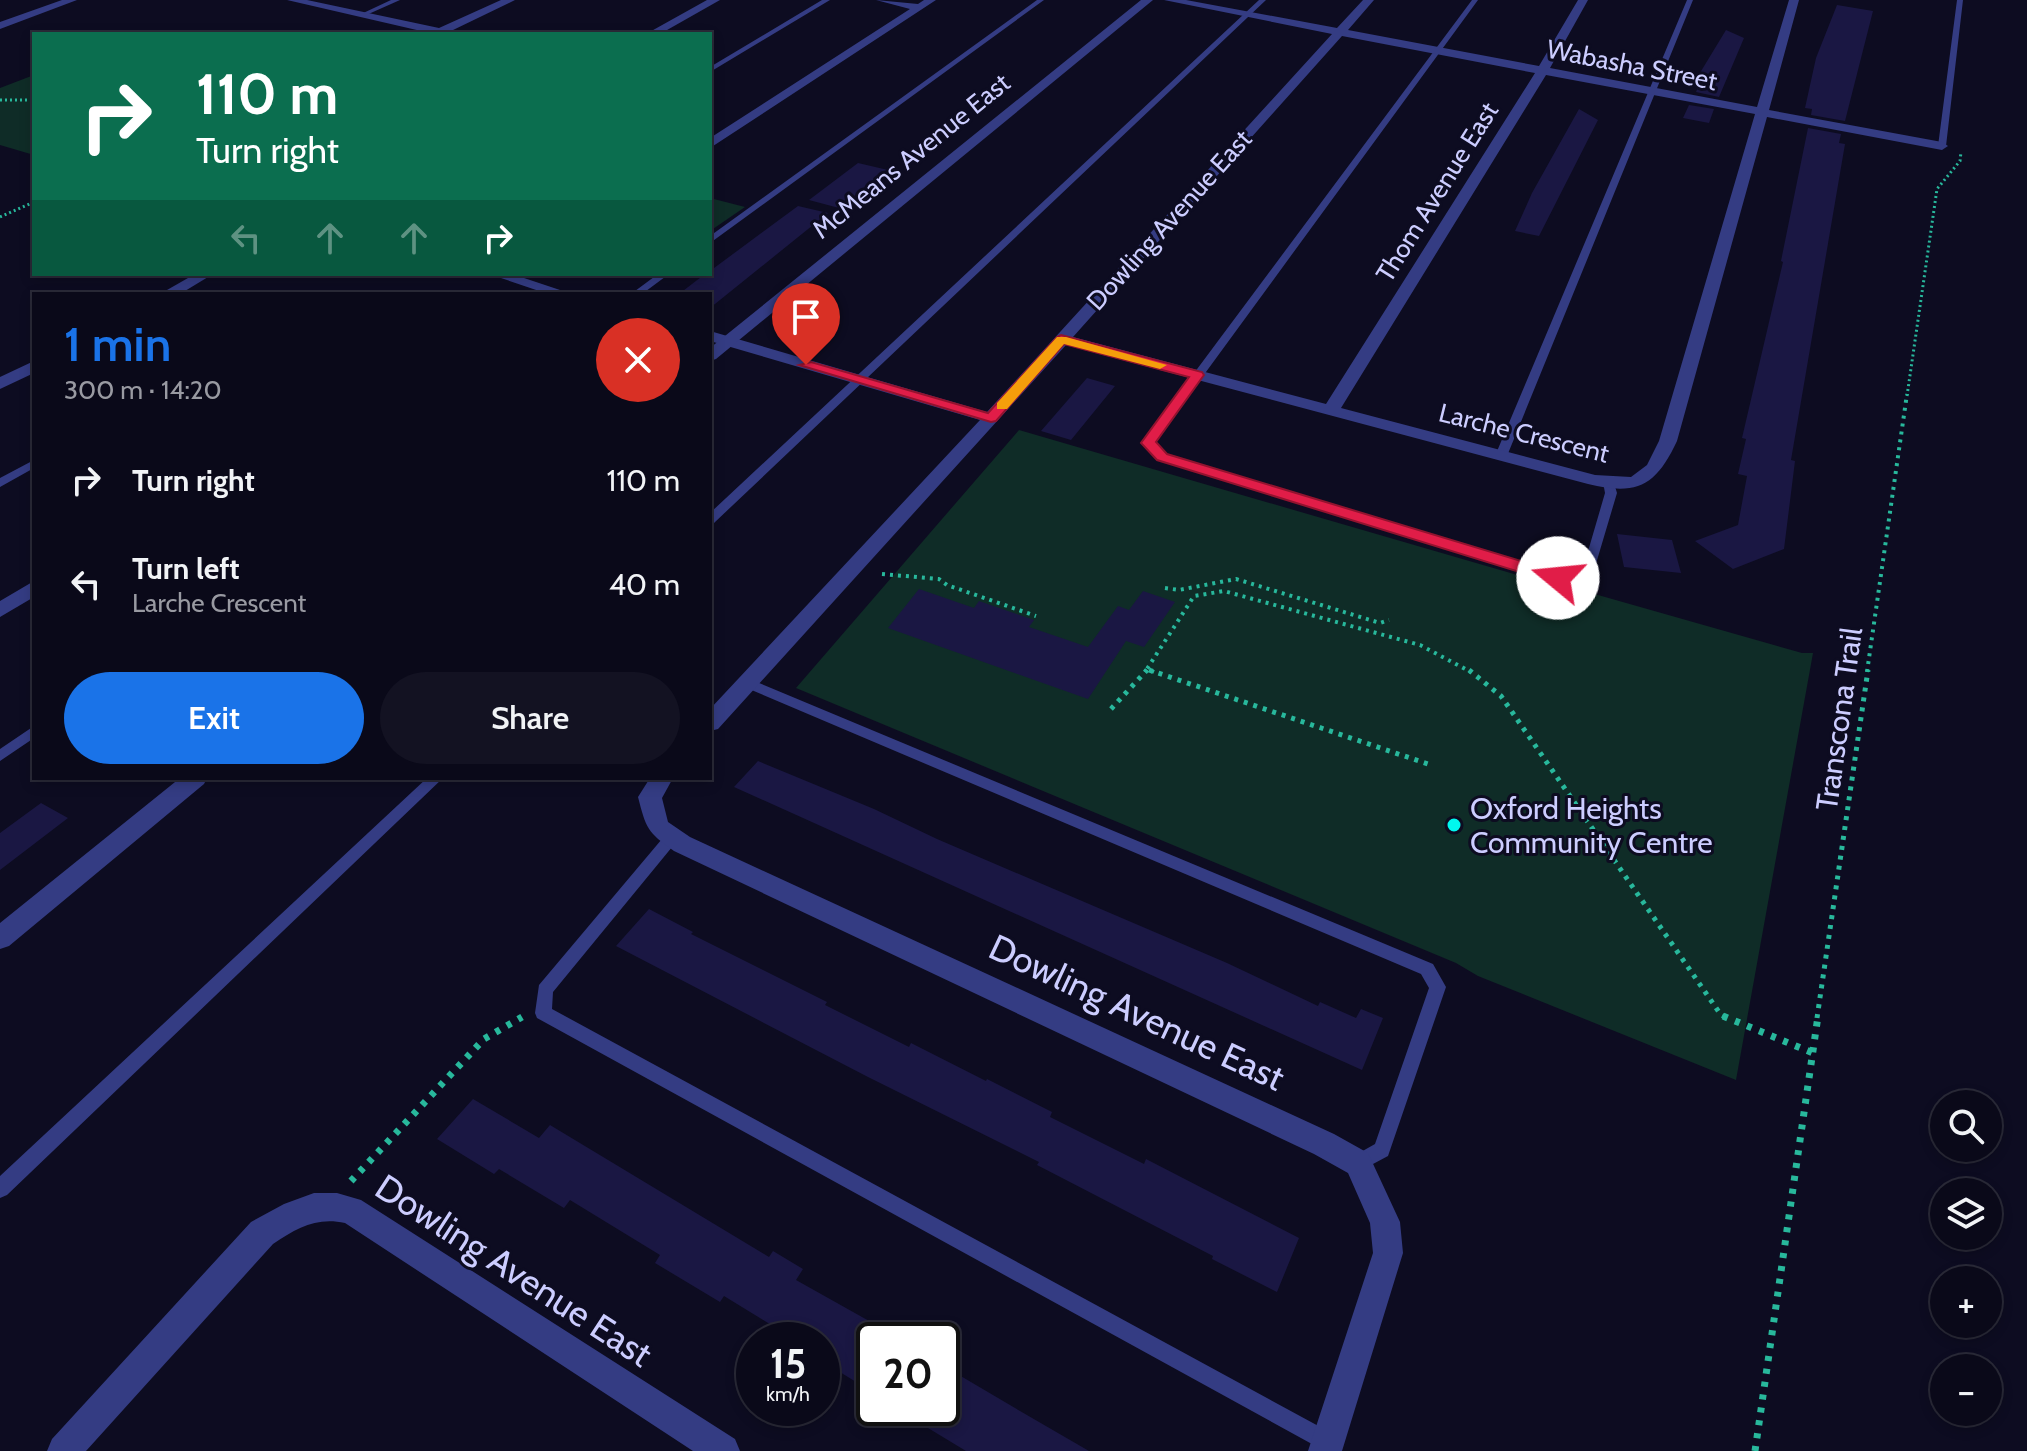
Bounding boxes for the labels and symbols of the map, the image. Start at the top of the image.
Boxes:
street label: Wabasha Street [1544,33,1720,97]
street label: McMeans Avenue East [806,66,1016,246]
street label: Thom Avenue East [1369,96,1505,288]
street label: Dowling Avenue East [1080,123,1258,317]
pin [772,283,840,365]
street label: Larche Crescent [1436,396,1613,470]
position arrow [1516,536,1600,620]
street label: Transcona Trail [1808,625,1870,813]
place label: Oxford Heights Community Centre [1470,790,1713,861]
marker: Oxford Heights Community Centre [1445,816,1463,834]
street label: Dowling Avenue East [982,924,1292,1100]
street label: Dowling Avenue East [368,1164,660,1376]
speed limit sign: 20 [856,1322,960,1426]

